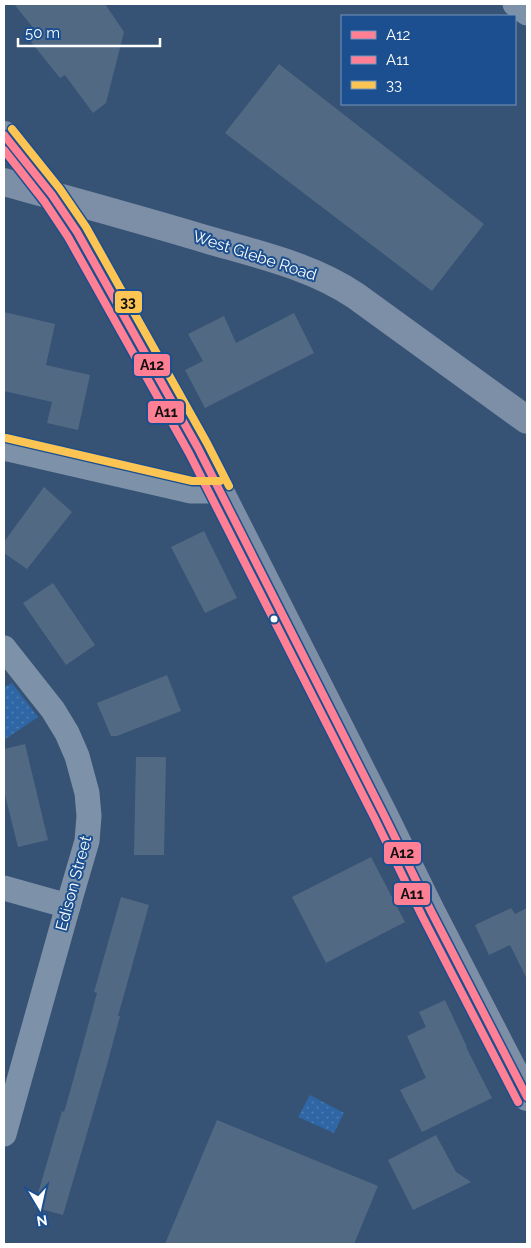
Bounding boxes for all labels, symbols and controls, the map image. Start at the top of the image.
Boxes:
scale bar [18,15,160,47]
legend [341,15,516,105]
text: 50 m [25,24,60,42]
text: A12 [386,26,411,44]
text: A11 [386,51,410,69]
text: 33 [386,76,402,94]
street label: West Glebe Road [190,226,319,284]
line badge: 33 [114,290,143,314]
text: 33 [120,294,136,310]
line badge: A12 [133,353,171,377]
text: A12 [140,357,164,373]
line badge: A11 [147,400,185,424]
text: A11 [154,404,178,420]
unlabelled marker [269,614,279,624]
street label: Edison Street [52,833,96,933]
line badge: A12 [383,841,422,865]
text: A12 [390,845,414,861]
line badge: A11 [393,882,431,906]
text: A11 [400,886,424,902]
north arrow [15,1183,65,1233]
text: N [36,1212,49,1230]

